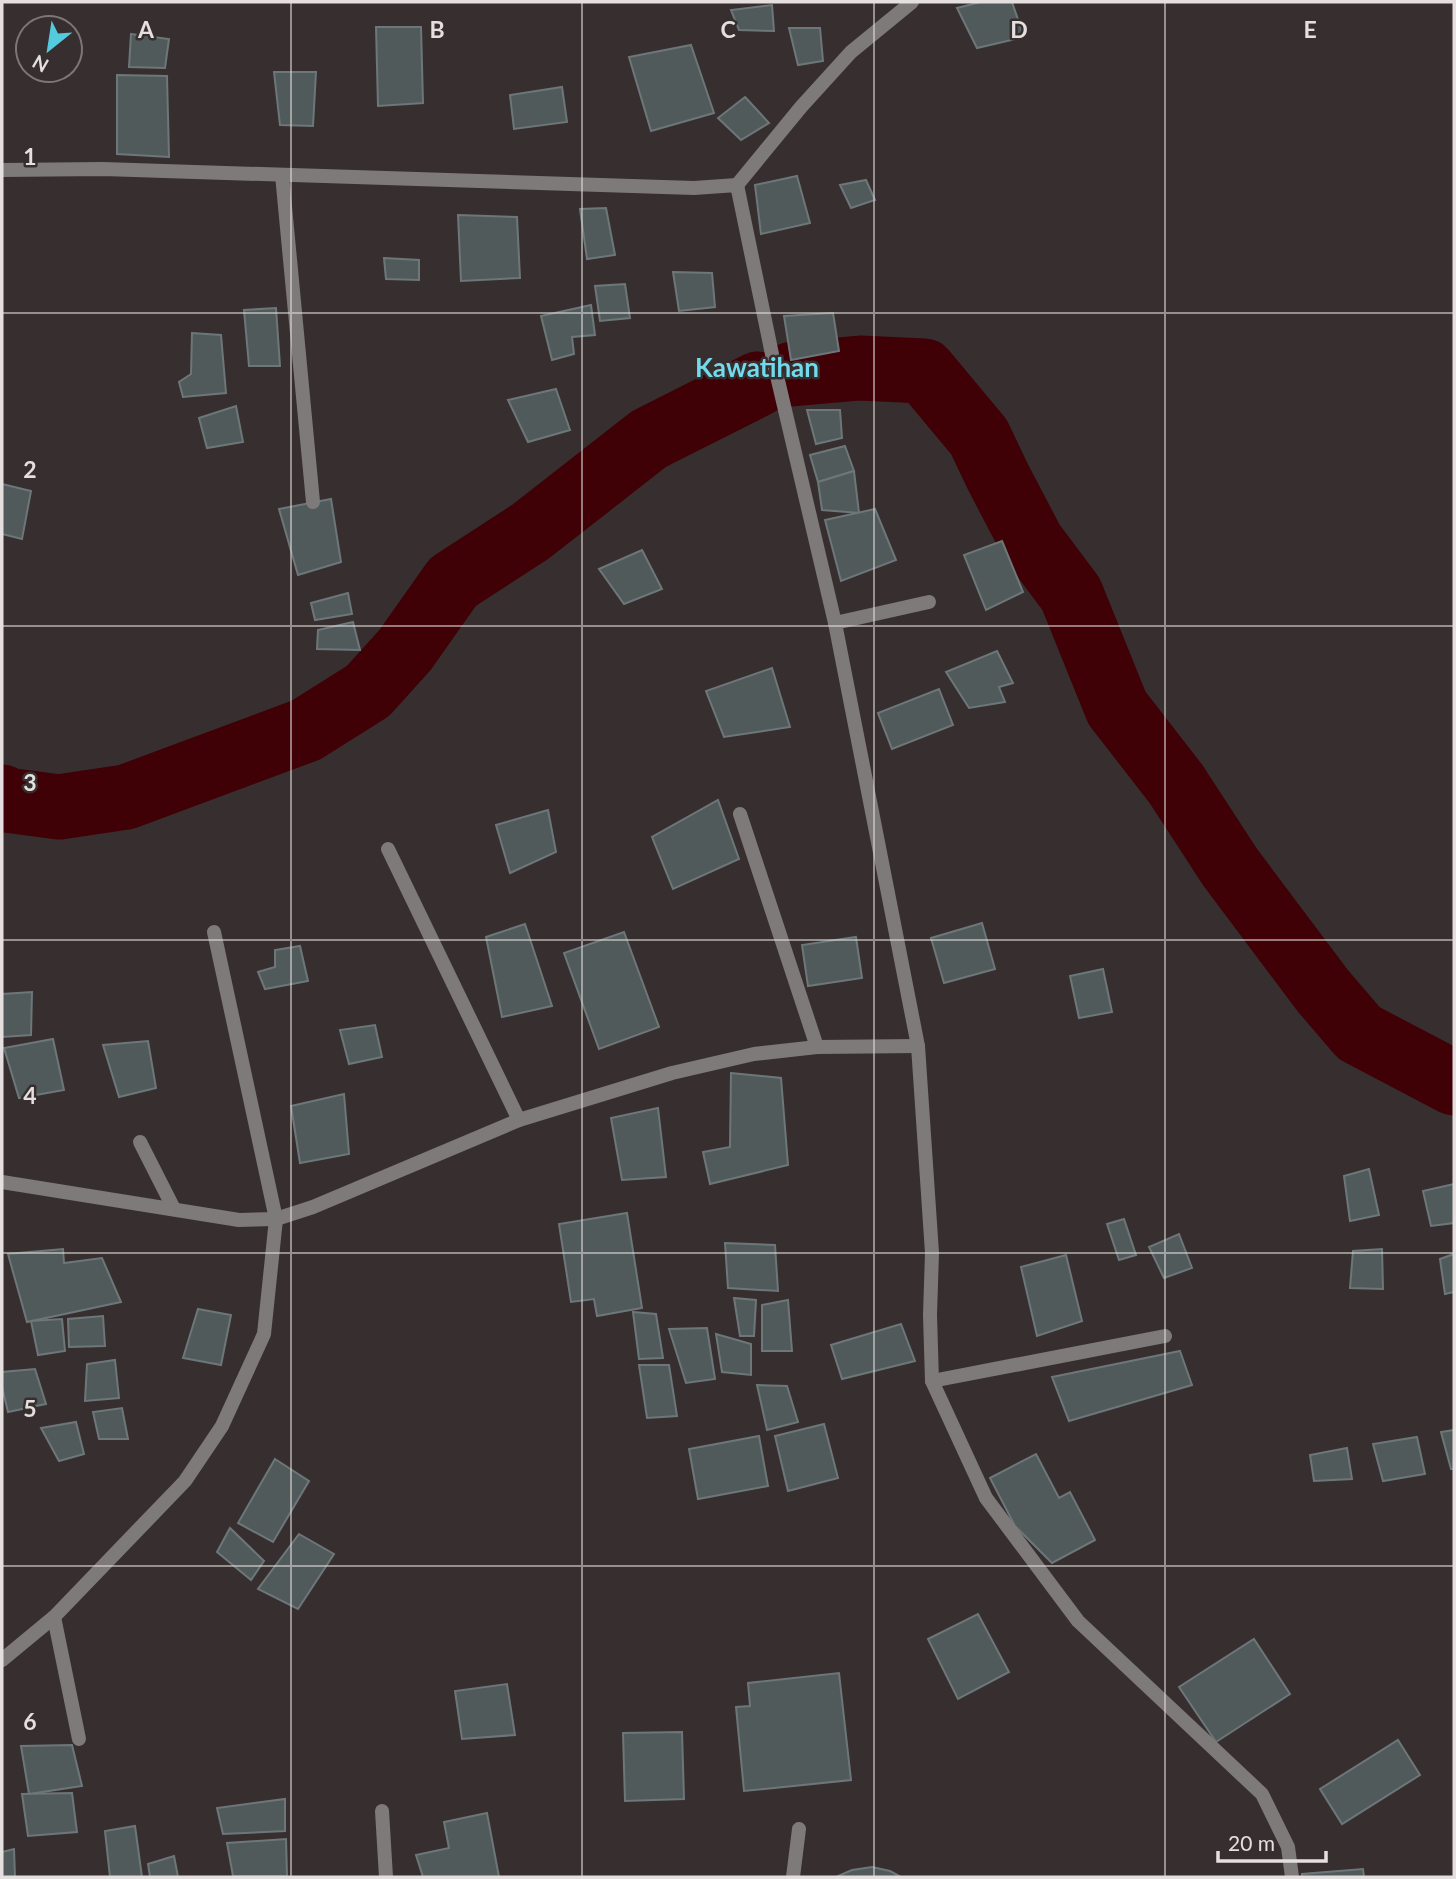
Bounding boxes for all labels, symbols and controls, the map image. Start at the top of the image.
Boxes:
north arrow [14,14,84,84]
text: A [137,15,155,43]
text: B [429,15,445,43]
text: C [720,15,736,43]
text: D [1010,15,1028,43]
text: E [1303,15,1317,43]
text: N [28,51,52,78]
text: 1 [23,142,37,170]
district label: Kawatihan [695,351,819,383]
text: 2 [23,455,37,483]
text: 3 [23,768,37,796]
text: 4 [23,1081,37,1109]
text: 5 [23,1394,37,1422]
text: 6 [23,1707,37,1735]
scale bar [1218,1820,1326,1864]
text: 20 m [1228,1830,1275,1855]

